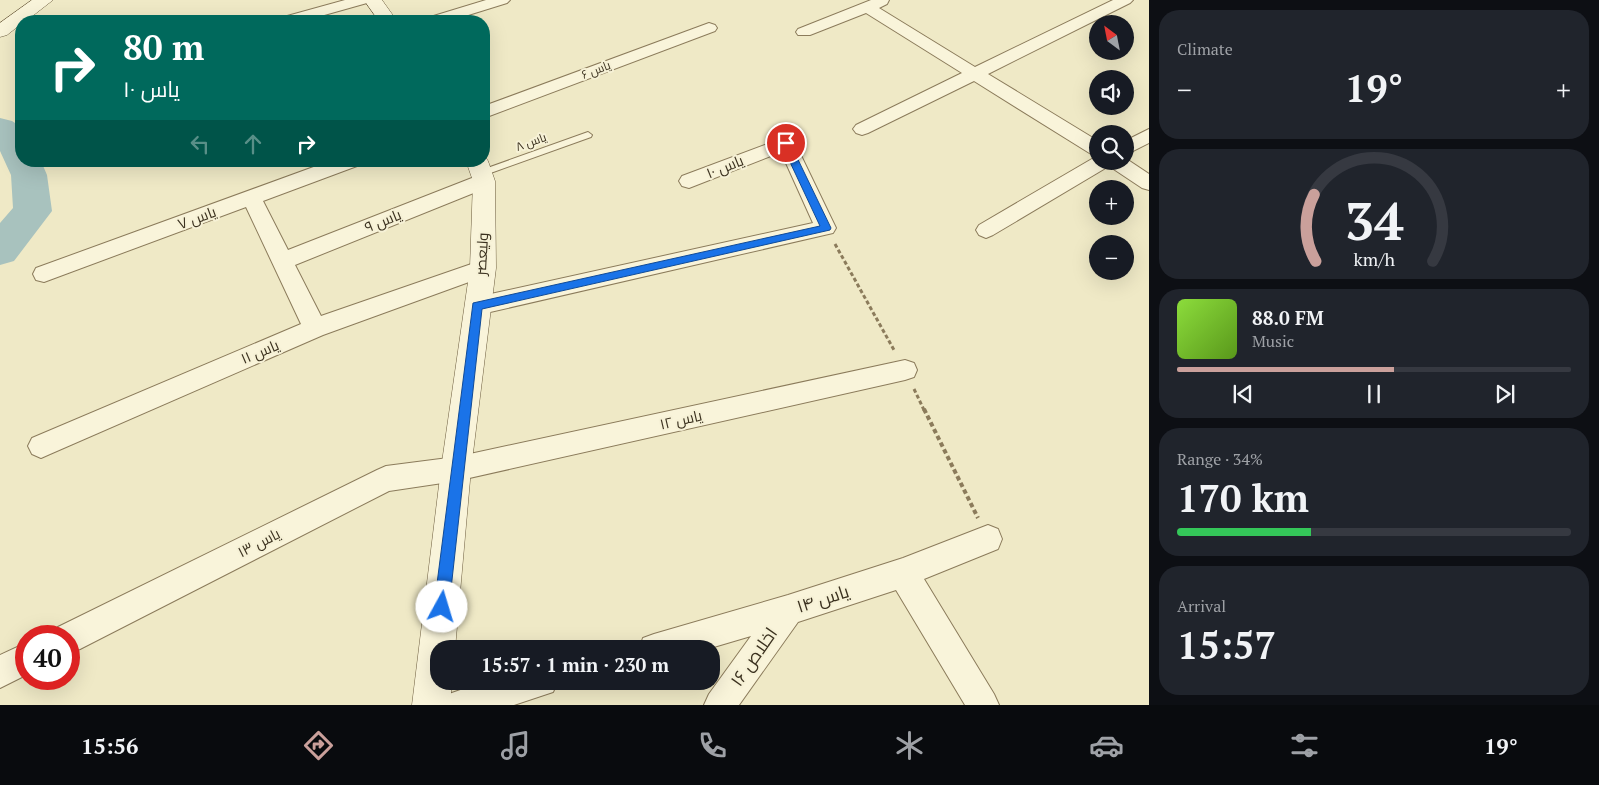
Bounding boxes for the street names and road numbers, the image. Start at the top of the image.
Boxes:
street label: یاس ۶ [579,57,613,82]
street label: یاس ۸ [513,129,549,154]
street label: یاس ۱۰ [703,150,747,184]
street label: یاس ۷ [175,201,219,234]
street label: یاس ۹ [361,204,404,237]
street label: ولیعصر [470,232,492,277]
street label: یاس ۱۱ [238,334,282,369]
street label: یاس ۱۲ [658,404,704,435]
street label: یاس ۱۳ [234,523,284,562]
street label: یاس ۱۴ [793,578,852,618]
street label: اخلاص ۱۶ [724,622,782,691]

